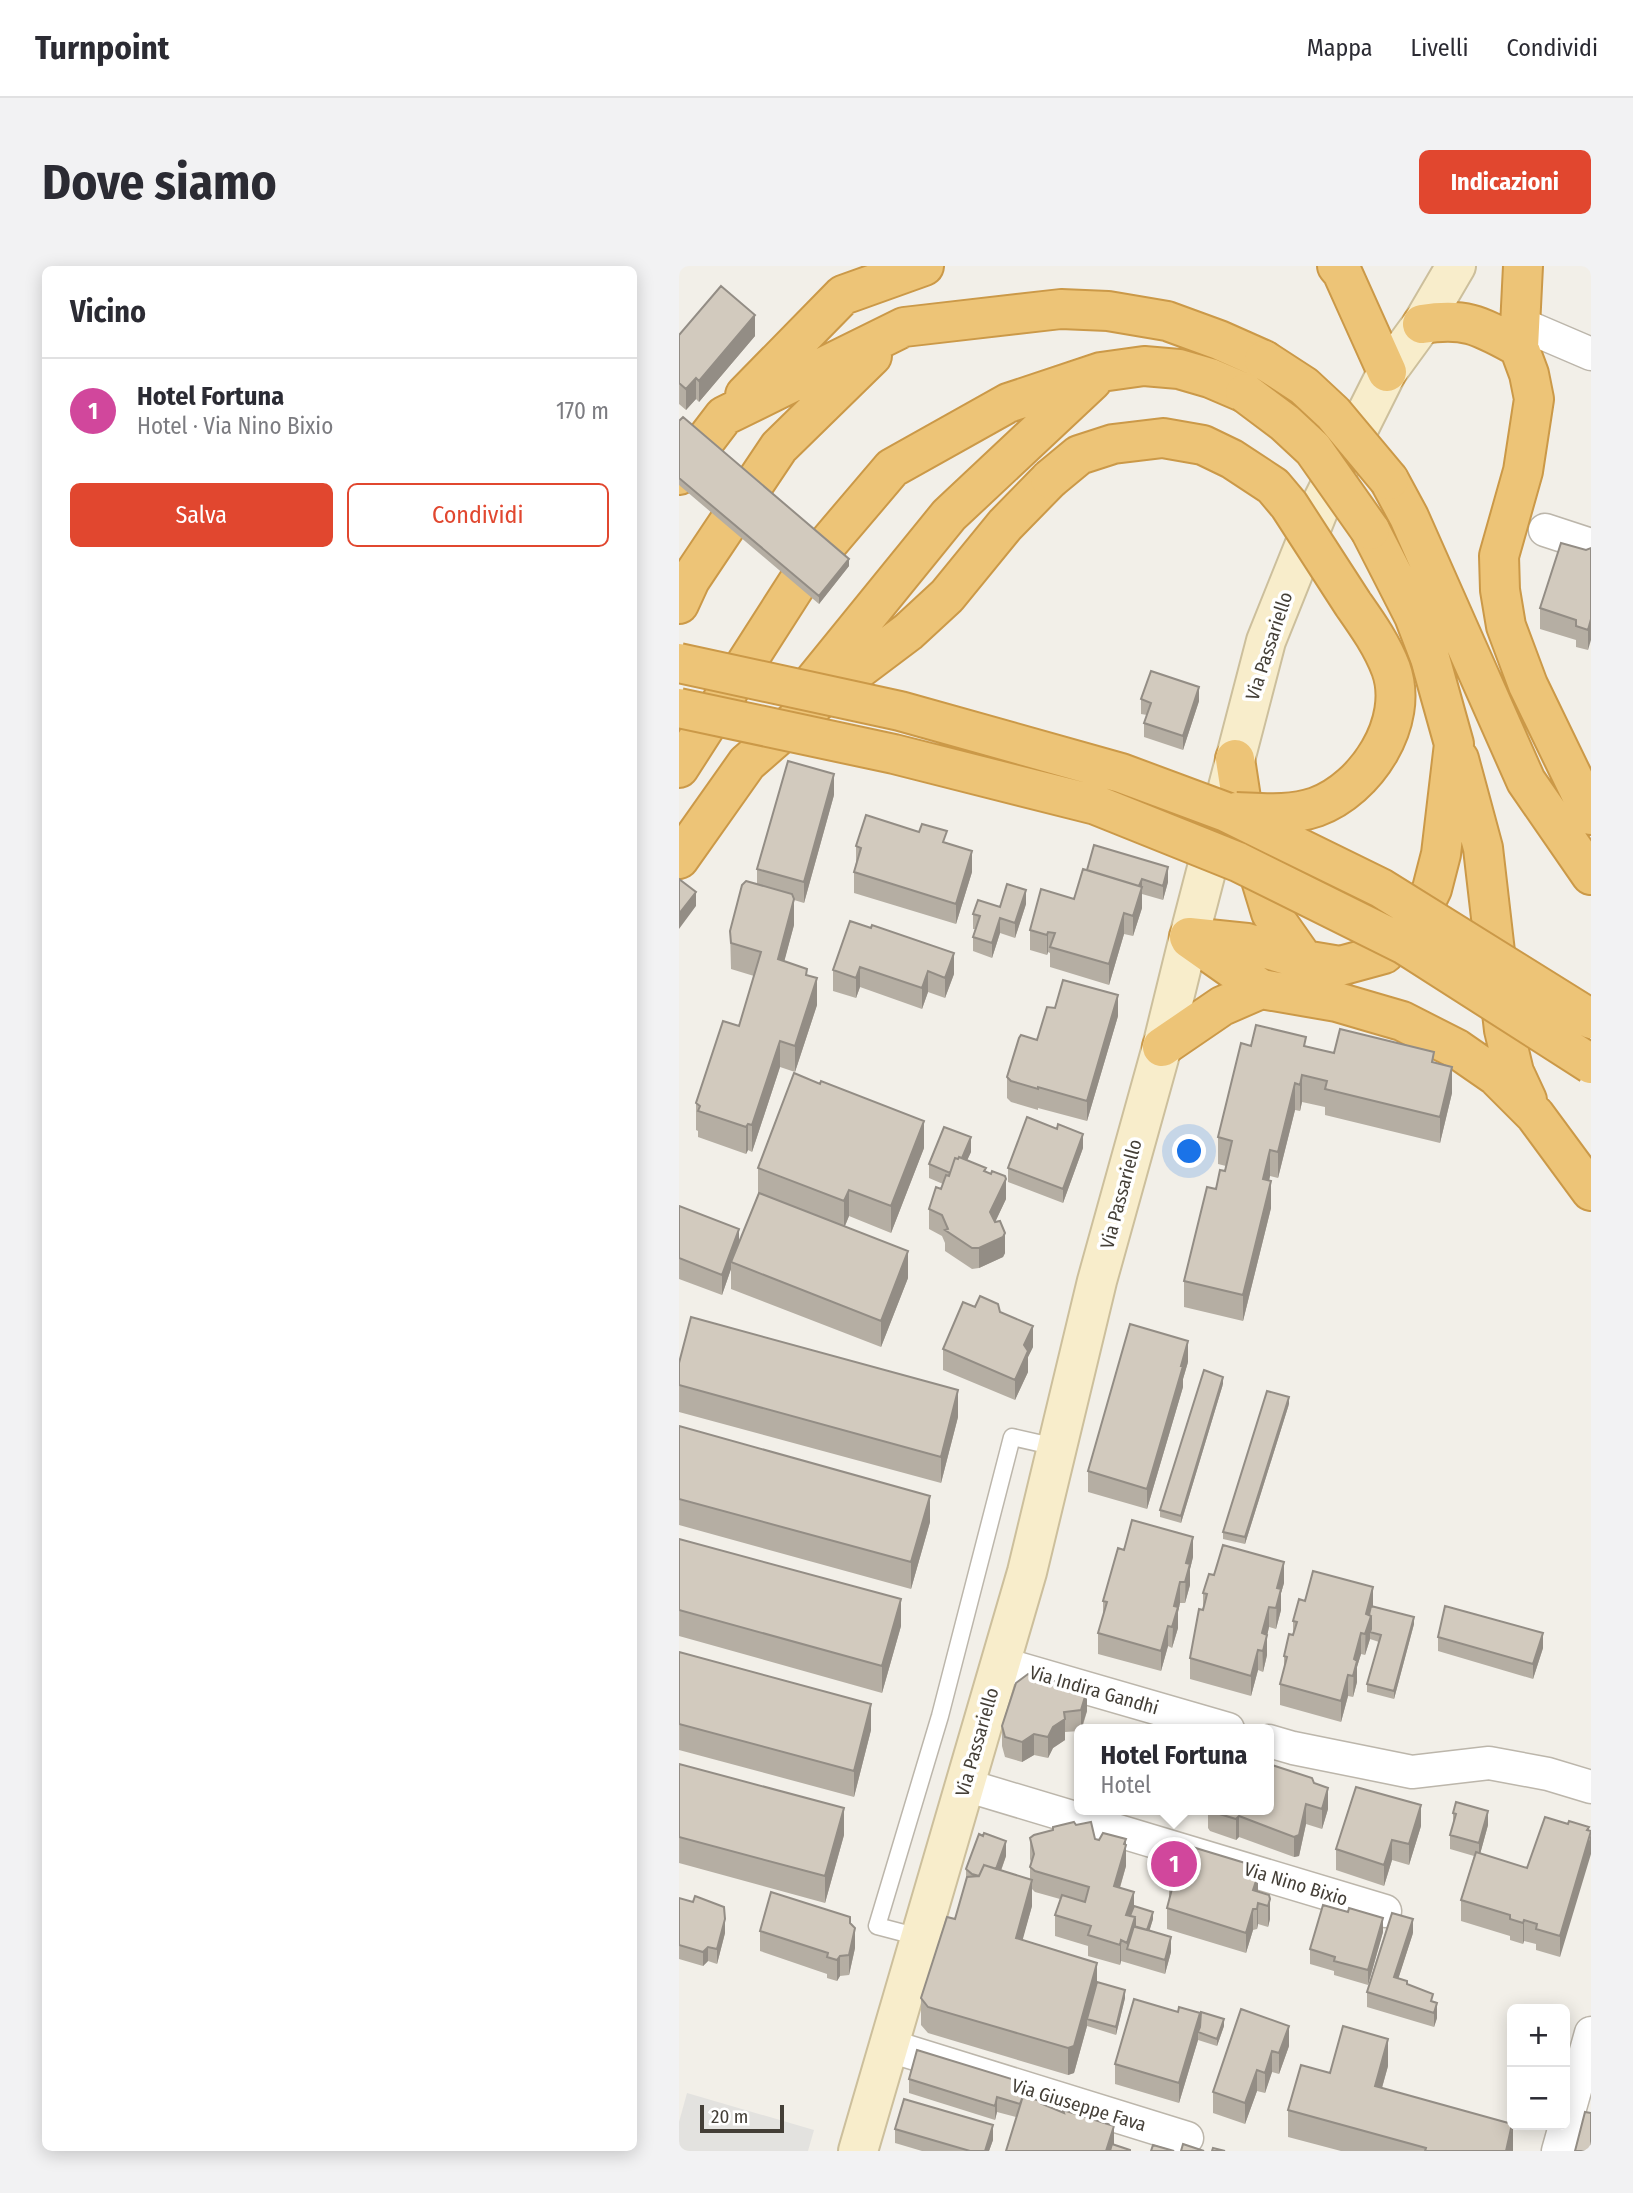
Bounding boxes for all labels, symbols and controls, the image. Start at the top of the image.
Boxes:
text: Turnpoint [35,28,169,68]
text: Mappa [1307,34,1373,62]
text: Livelli [1411,34,1468,62]
text: Condividi [1506,34,1598,62]
button: Indicazioni [1419,150,1591,214]
text: Dove siamo [42,153,277,212]
text: Vicino [70,294,146,330]
text: Hotel Fortuna [137,381,284,412]
text: 1 [88,397,98,425]
text: 170 m [556,397,609,425]
text: Hotel · Via Nino Bixio [137,412,333,440]
button: Salva [70,483,333,547]
button: Condividi [347,483,609,547]
street label: Via Passariello [1241,589,1297,703]
your location [1172,1134,1206,1168]
street label: Via Passariello [1095,1137,1147,1251]
street label: Via Indira Gandhi [1027,1661,1161,1719]
street label: Via Passariello [950,1685,1004,1799]
popup [1074,1724,1274,1815]
text: Hotel Fortuna [1100,1740,1248,1771]
text: Hotel [1100,1771,1151,1799]
pin: 1 [1151,1838,1197,1890]
street label: Via Nino Bixio [1241,1857,1351,1911]
map controls [1507,2004,1570,2130]
button: + [1507,2004,1570,2067]
button: − [1507,2067,1570,2130]
street label: Via Giuseppe Fava [1009,2074,1149,2136]
scale bar [700,2102,784,2134]
text: 20 m [711,2105,748,2128]

